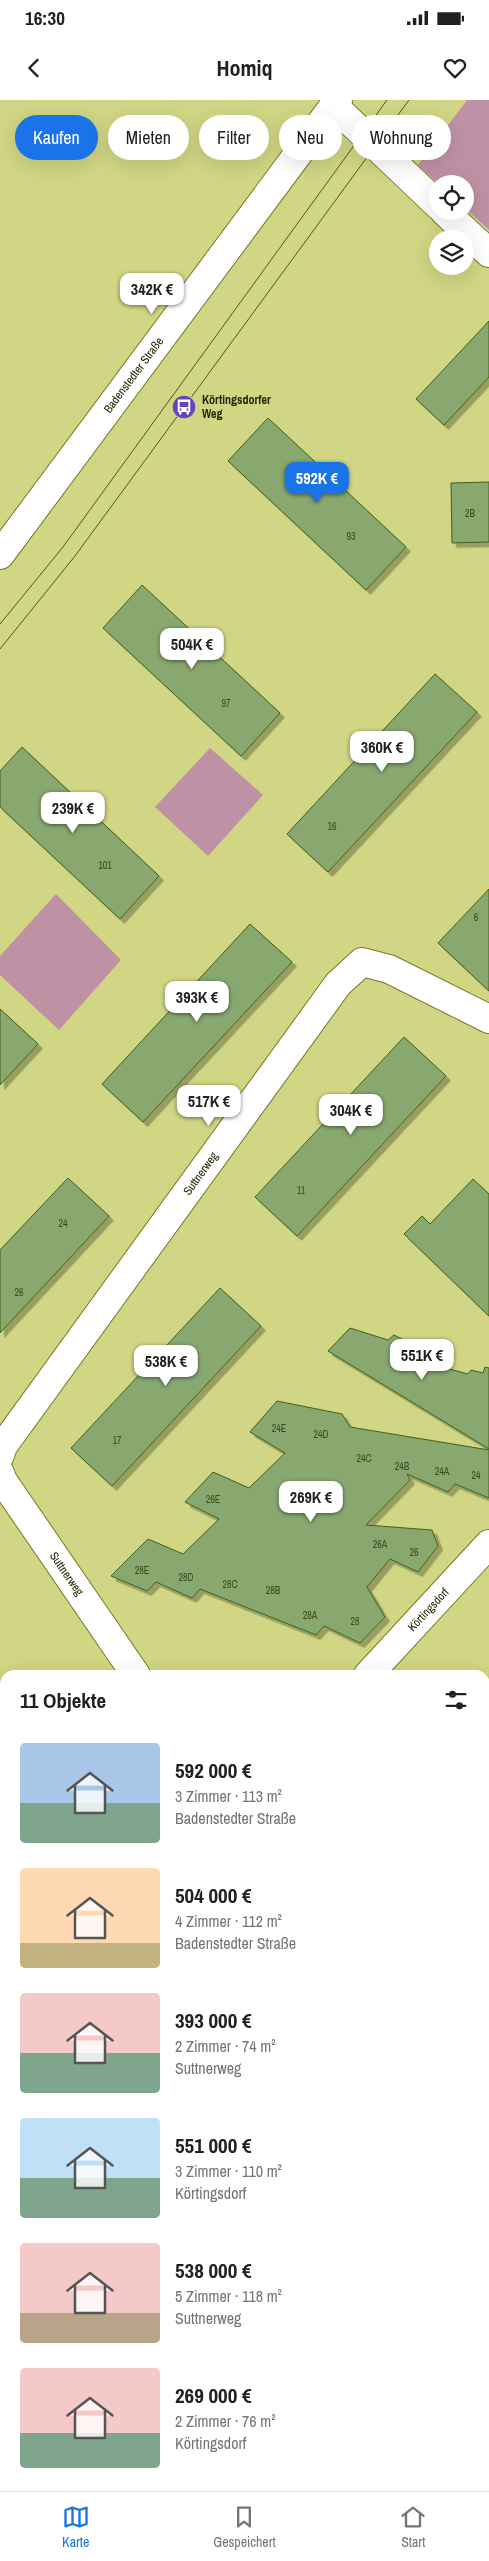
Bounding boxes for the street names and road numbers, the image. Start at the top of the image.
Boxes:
street label: Badenstedter Straße [100,334,167,416]
street label: Suttnerweg [179,1148,222,1198]
street label: Suttnerweg [46,1549,88,1599]
street label: Körtingsdorf [404,1584,453,1635]

